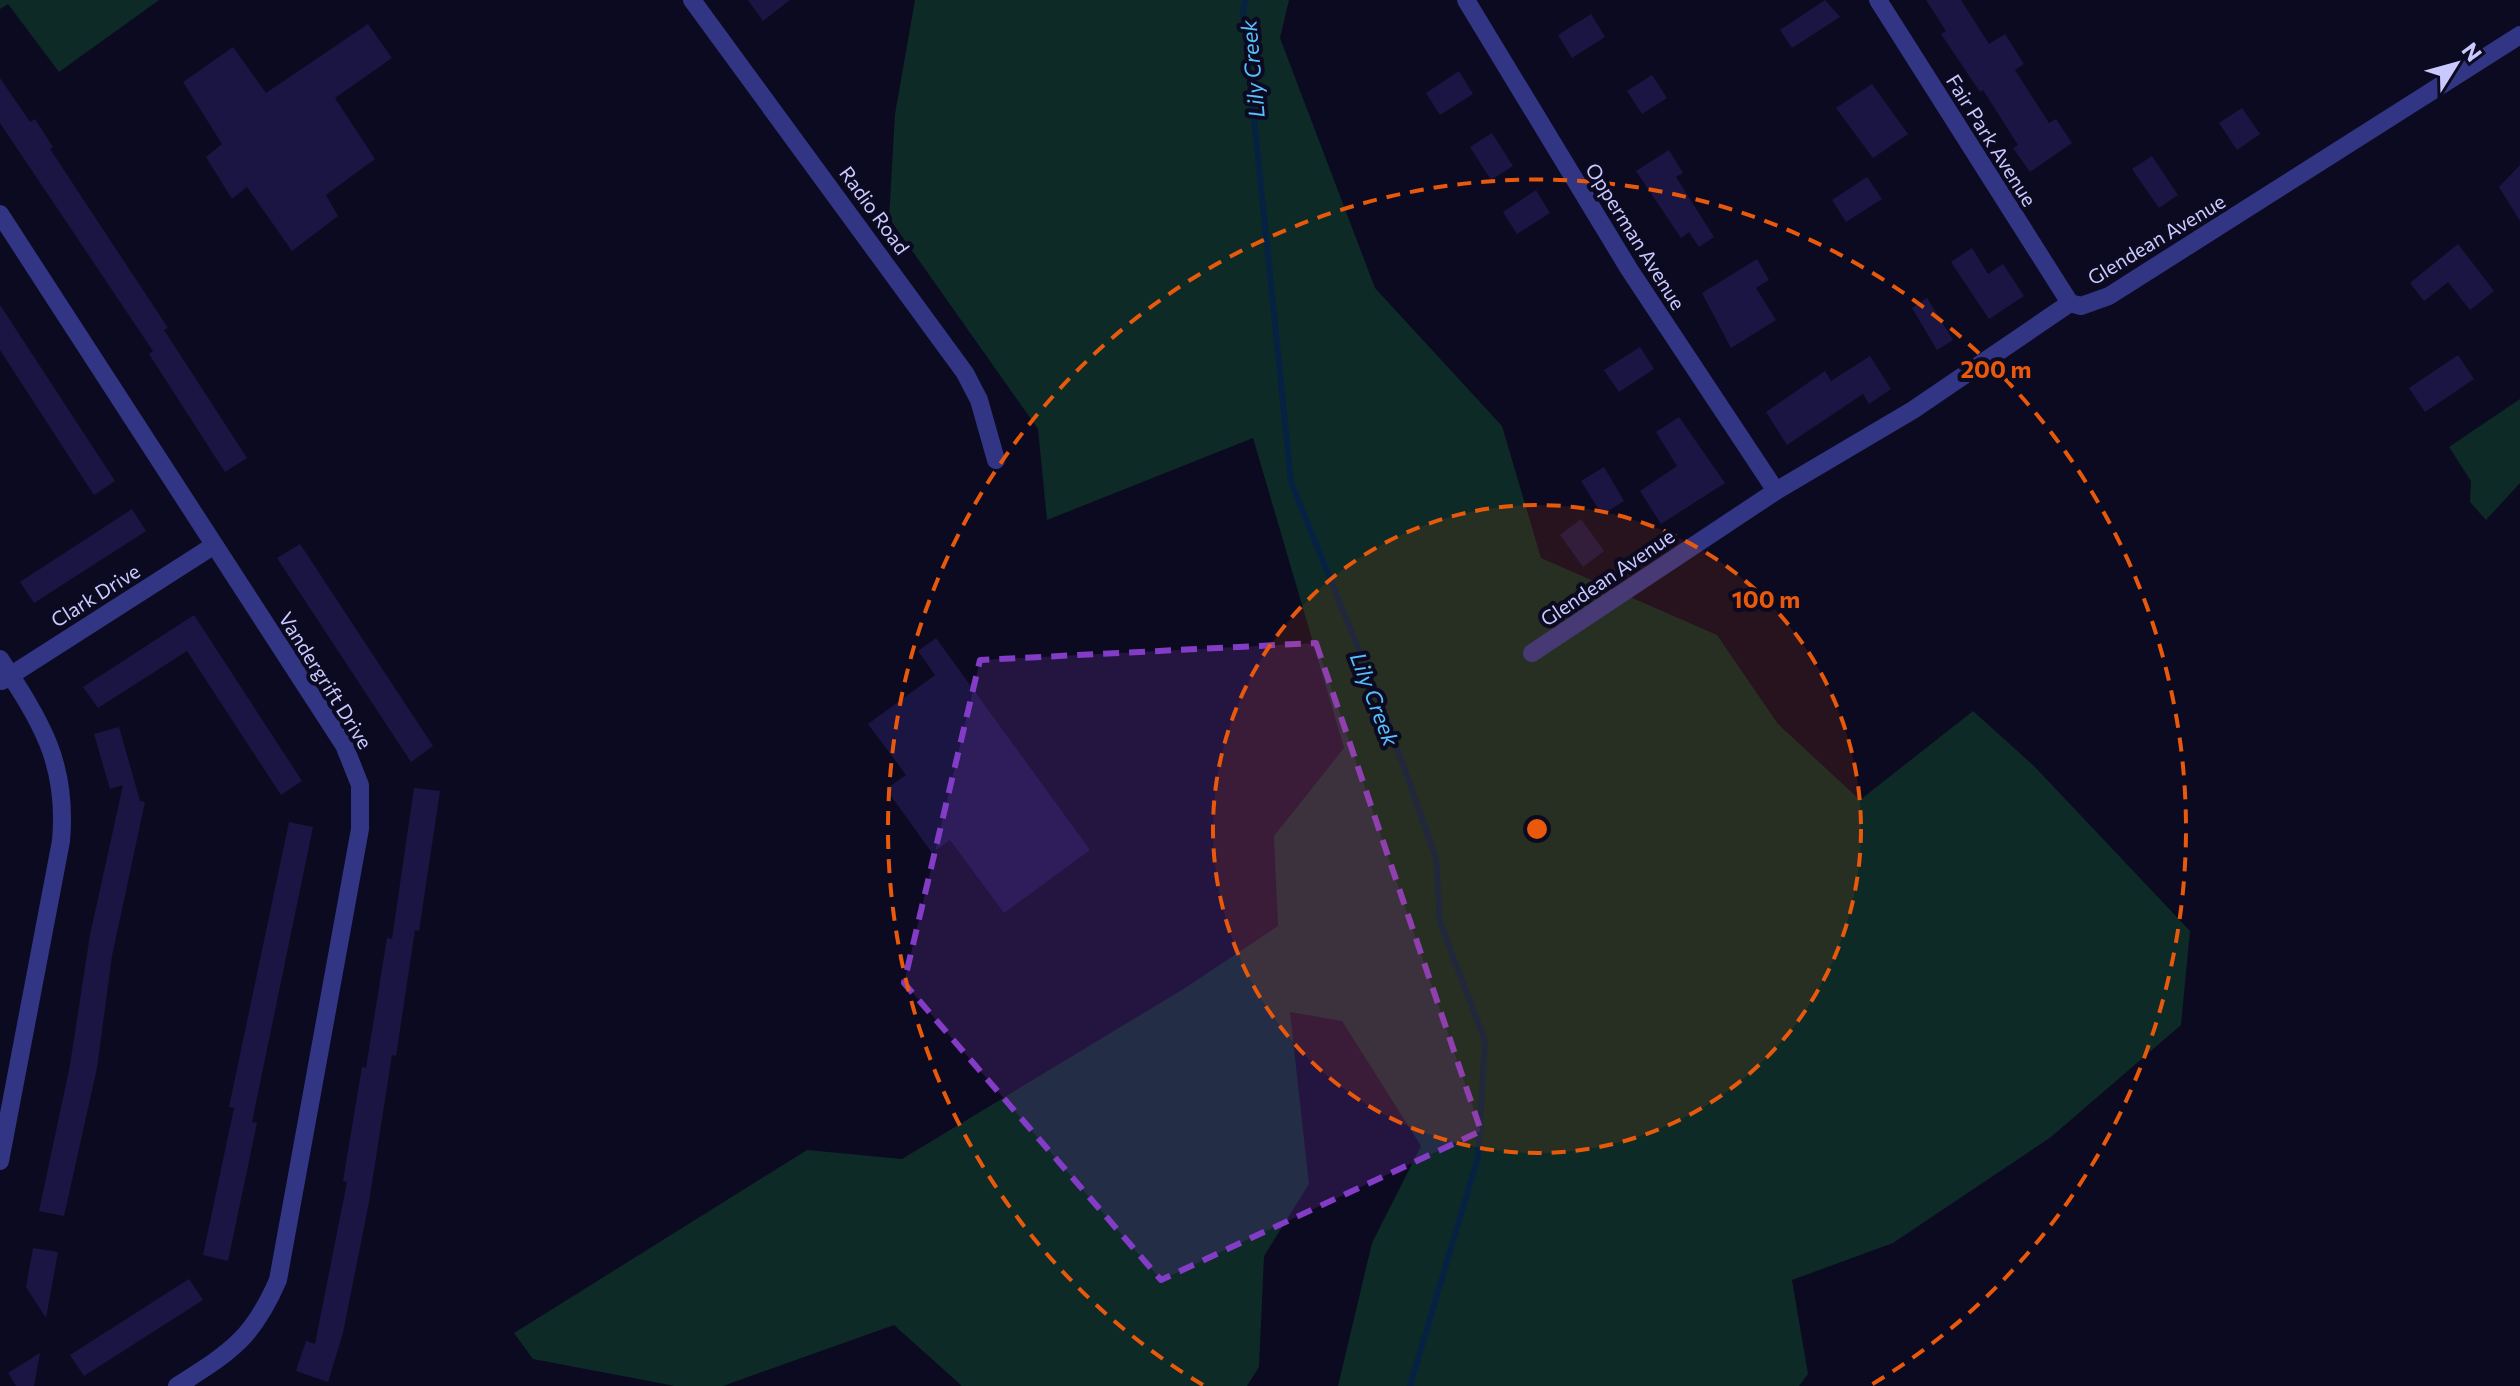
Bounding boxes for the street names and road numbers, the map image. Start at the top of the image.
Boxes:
street label: Fair Park Avenue [1942,70,2042,210]
street label: Opperman Avenue [1581,158,1691,314]
street label: Radio Road [835,161,915,259]
street label: Glendean Avenue [2083,188,2229,290]
street label: Glendean Avenue [1536,523,1678,631]
street label: Clark Drive [46,558,144,632]
street label: Vandergrift Drive [274,607,378,753]

